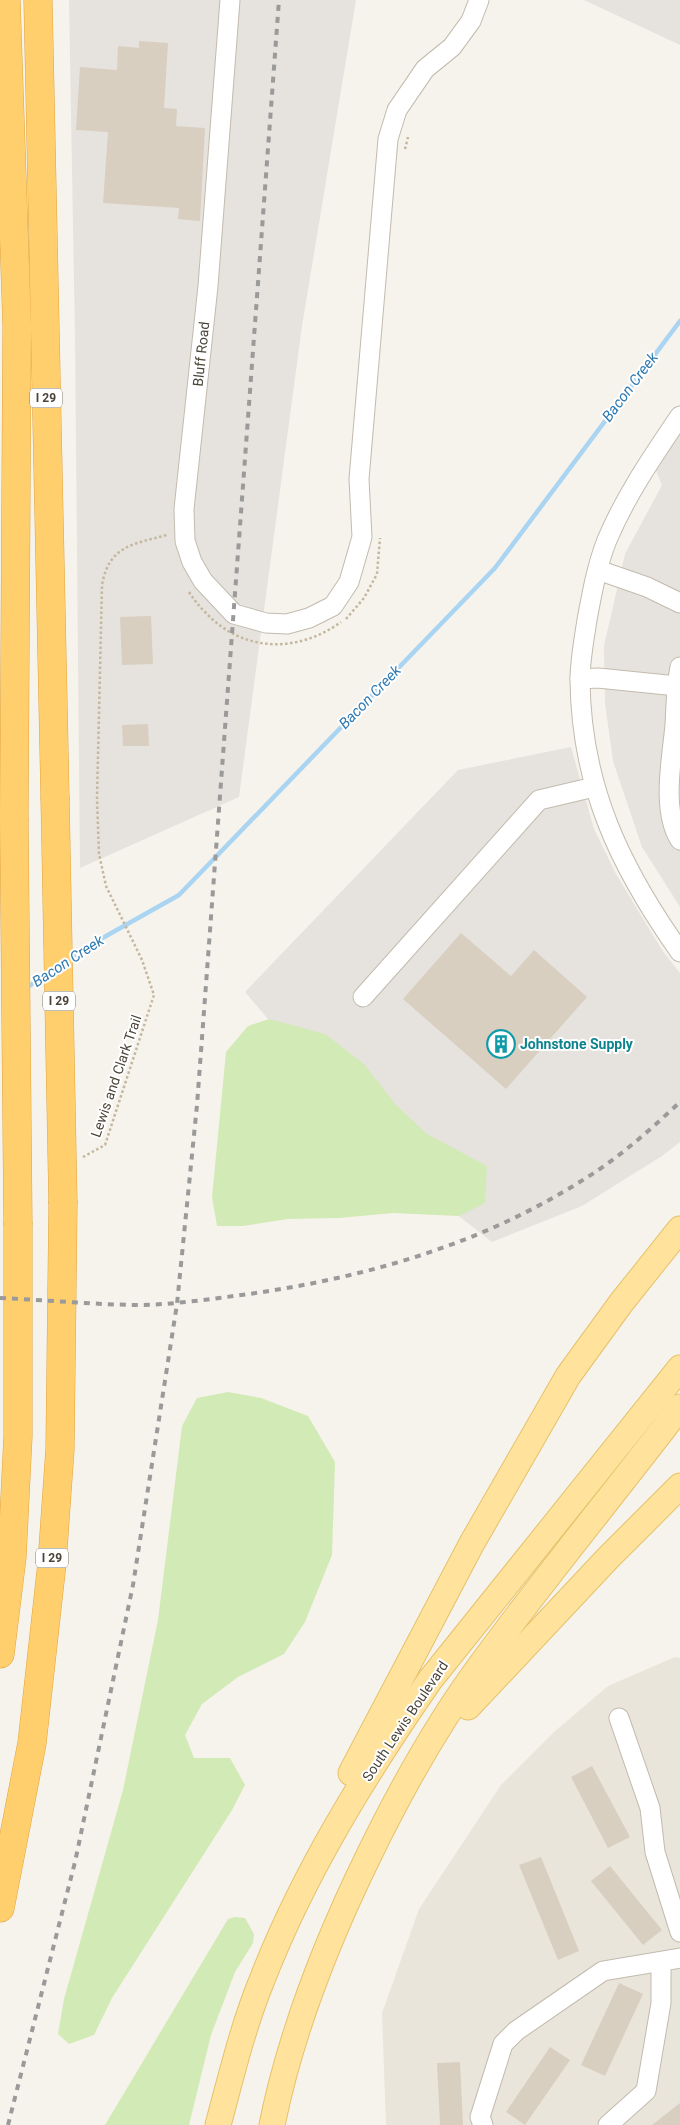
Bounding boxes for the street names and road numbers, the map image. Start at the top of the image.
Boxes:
street label: Bluff Road [190,321,212,387]
road number: I 29 [30,388,62,408]
road number: I 29 [43,991,75,1010]
street label: Lewis and Clark Trail [88,1013,144,1139]
road number: I 29 [36,1549,68,1568]
street label: South Lewis Boulevard [359,1658,451,1784]

